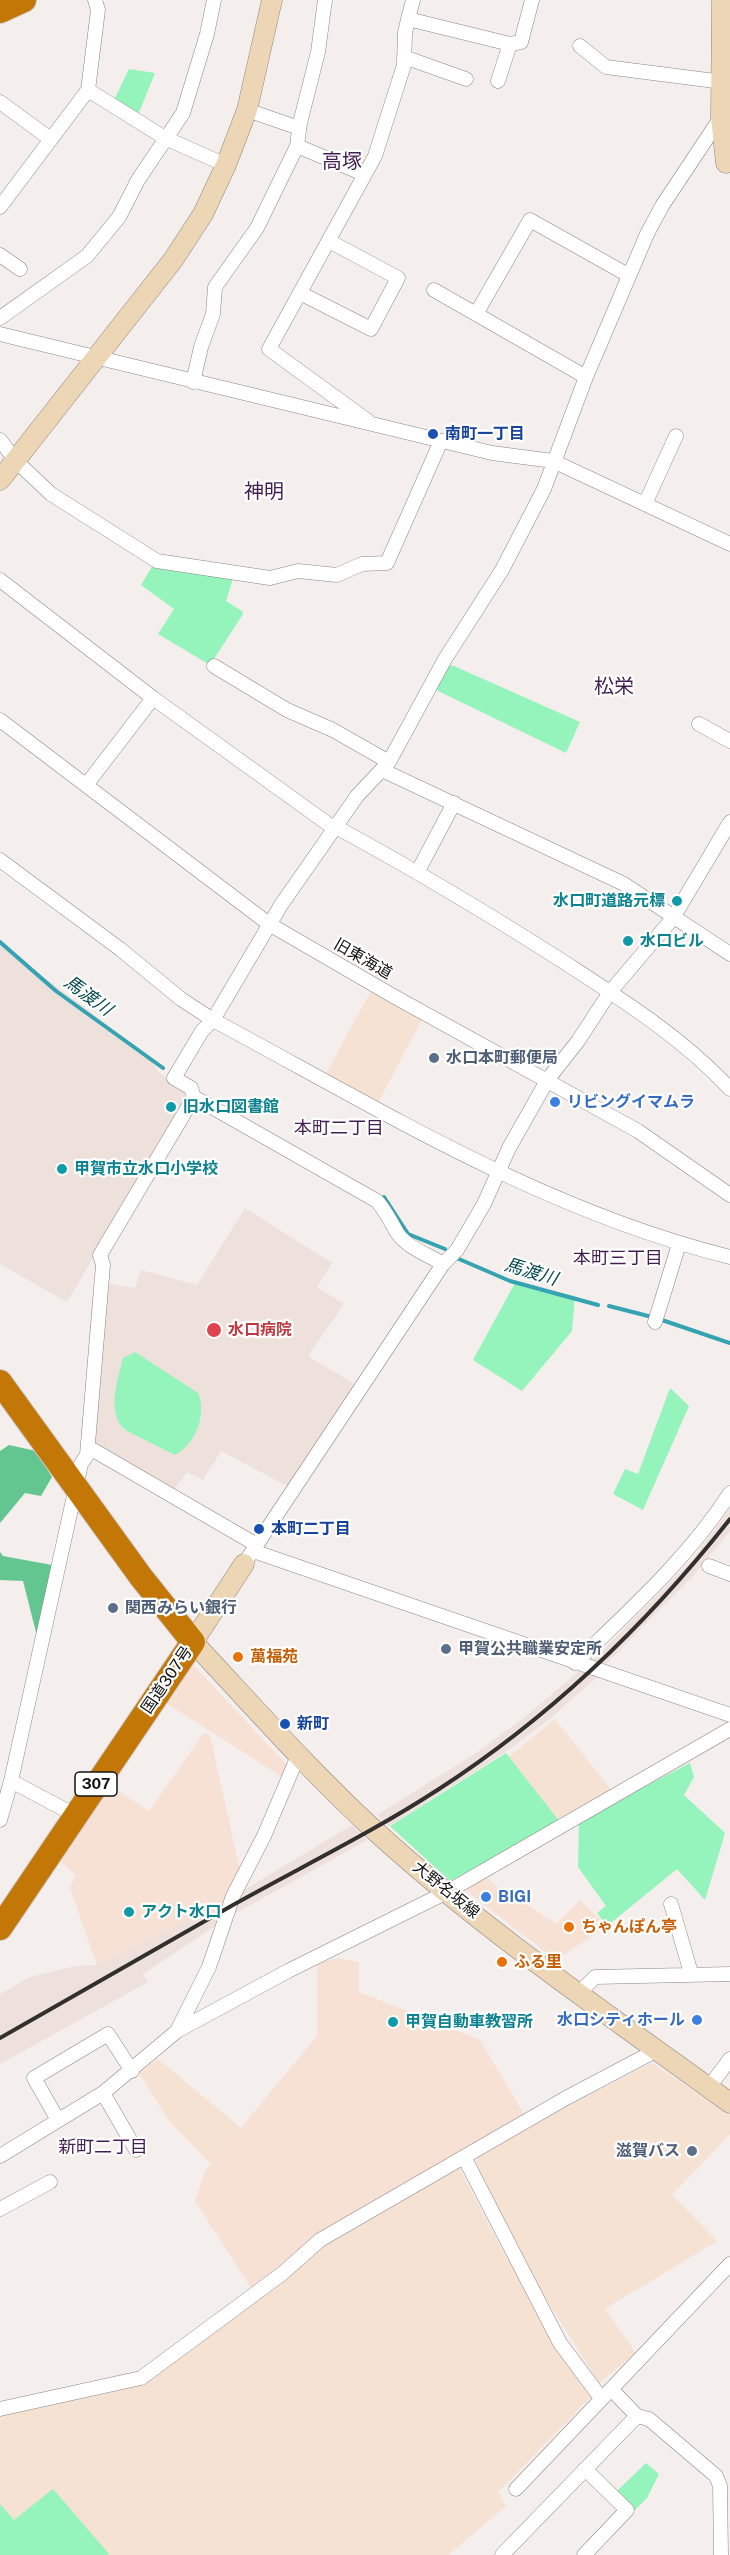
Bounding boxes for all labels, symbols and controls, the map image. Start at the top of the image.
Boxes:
district label: 高塚 [322,150,362,174]
place label: 南町一丁目 [445,424,525,444]
marker: 南町一丁目 [426,427,440,441]
district label: 神明 [244,480,284,504]
district label: 松栄 [594,675,634,699]
place label: 水口町道路元標 [553,891,665,911]
marker: 水口町道路元標 [670,894,684,908]
place label: 水口ビル [640,931,704,951]
marker: 水口ビル [621,934,635,948]
street label: 旧東海道 [330,935,396,983]
water label: 馬渡川 [60,971,116,1021]
place label: 水口本町郵便局 [446,1048,558,1068]
marker: 水口本町郵便局 [427,1051,441,1065]
place label: リビングイマムラ [567,1092,695,1112]
marker: リビングイマムラ [548,1095,562,1109]
place label: 旧水口図書館 [183,1097,279,1117]
marker: 旧水口図書館 [164,1100,178,1114]
district label: 本町二丁目 [294,1117,384,1139]
place label: 甲賀市立水口小学校 [74,1159,218,1179]
marker: 甲賀市立水口小学校 [55,1162,69,1176]
district label: 本町三丁目 [573,1247,663,1269]
water label: 馬渡川 [502,1254,560,1290]
place label: 水口病院 [228,1320,292,1340]
marker: 水口病院 [205,1321,223,1339]
place label: 本町二丁目 [271,1519,351,1539]
marker: 本町二丁目 [252,1522,266,1536]
place label: 関西みらい銀行 [125,1598,237,1618]
marker: 関西みらい銀行 [106,1601,120,1615]
place label: 甲賀公共職業安定所 [458,1639,602,1659]
marker: 甲賀公共職業安定所 [439,1642,453,1656]
street label: 国道307号 [137,1643,197,1717]
place label: 萬福苑 [250,1647,298,1667]
marker: 萬福苑 [231,1650,245,1664]
place label: 新町 [297,1714,329,1734]
marker: 新町 [278,1717,292,1731]
road number: 307 [75,1772,117,1796]
street label: 大野名坂線 [409,1857,483,1923]
place label: BIGI [498,1887,531,1907]
marker: BIGI [479,1890,493,1904]
place label: アクト水口 [141,1902,221,1922]
marker: アクト水口 [122,1905,136,1919]
place label: ちゃんぽん亭 [581,1917,677,1937]
marker: ちゃんぽん亭 [562,1920,576,1934]
place label: ふる里 [514,1952,562,1972]
marker: ふる里 [495,1955,509,1969]
place label: 水口シティホール [557,2010,685,2030]
place label: 甲賀自動車教習所 [405,2012,533,2032]
marker: 水口シティホール [690,2013,704,2027]
marker: 甲賀自動車教習所 [386,2015,400,2029]
district label: 新町二丁目 [58,2136,148,2158]
place label: 滋賀バス [616,2141,680,2161]
marker: 滋賀バス [685,2144,699,2158]

